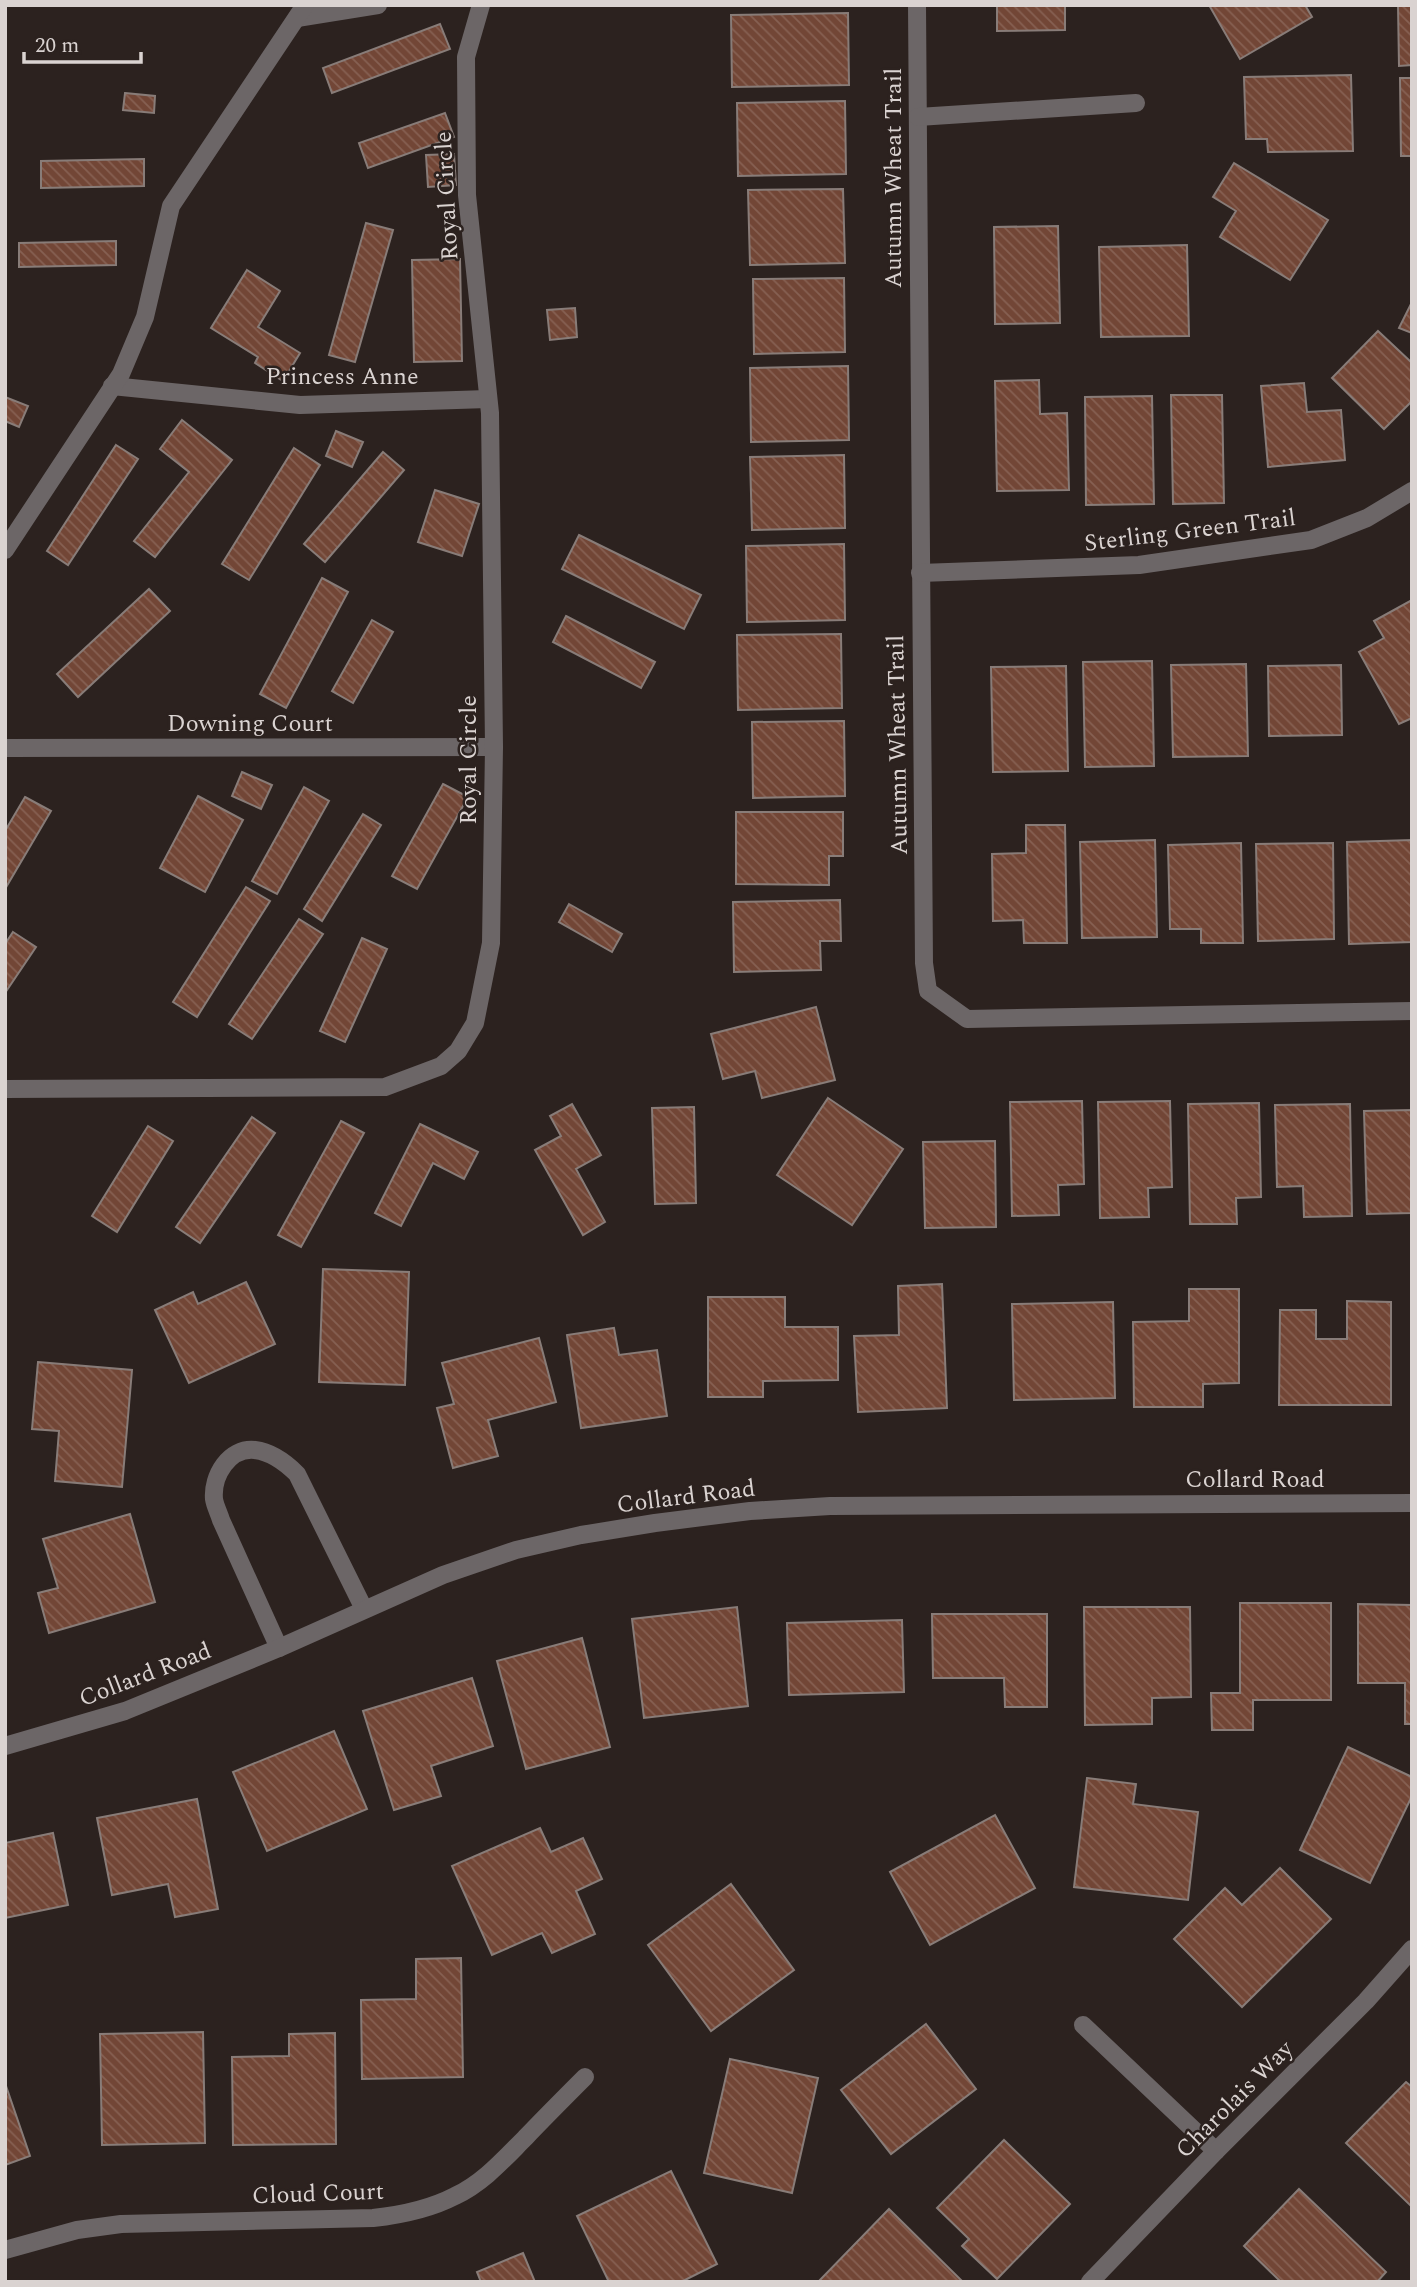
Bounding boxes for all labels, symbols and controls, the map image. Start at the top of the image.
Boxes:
scale bar [24,21,142,65]
text: 20 m [35,30,79,62]
street label: Autumn Wheat Trail [876,68,912,288]
street label: Royal Circle [426,130,468,262]
street label: Princess Anne [265,359,419,395]
street label: Sterling Green Trail [1082,500,1298,562]
street label: Autumn Wheat Trail [878,634,918,856]
street label: Royal Circle [451,695,487,825]
street label: Downing Court [167,706,333,742]
street label: Collard Road [1185,1462,1325,1498]
street label: Collard Road [615,1471,757,1523]
street label: Collard Road [74,1633,217,1717]
street label: Charolais Way [1167,2031,1303,2167]
street label: Cloud Court [251,2174,385,2214]

